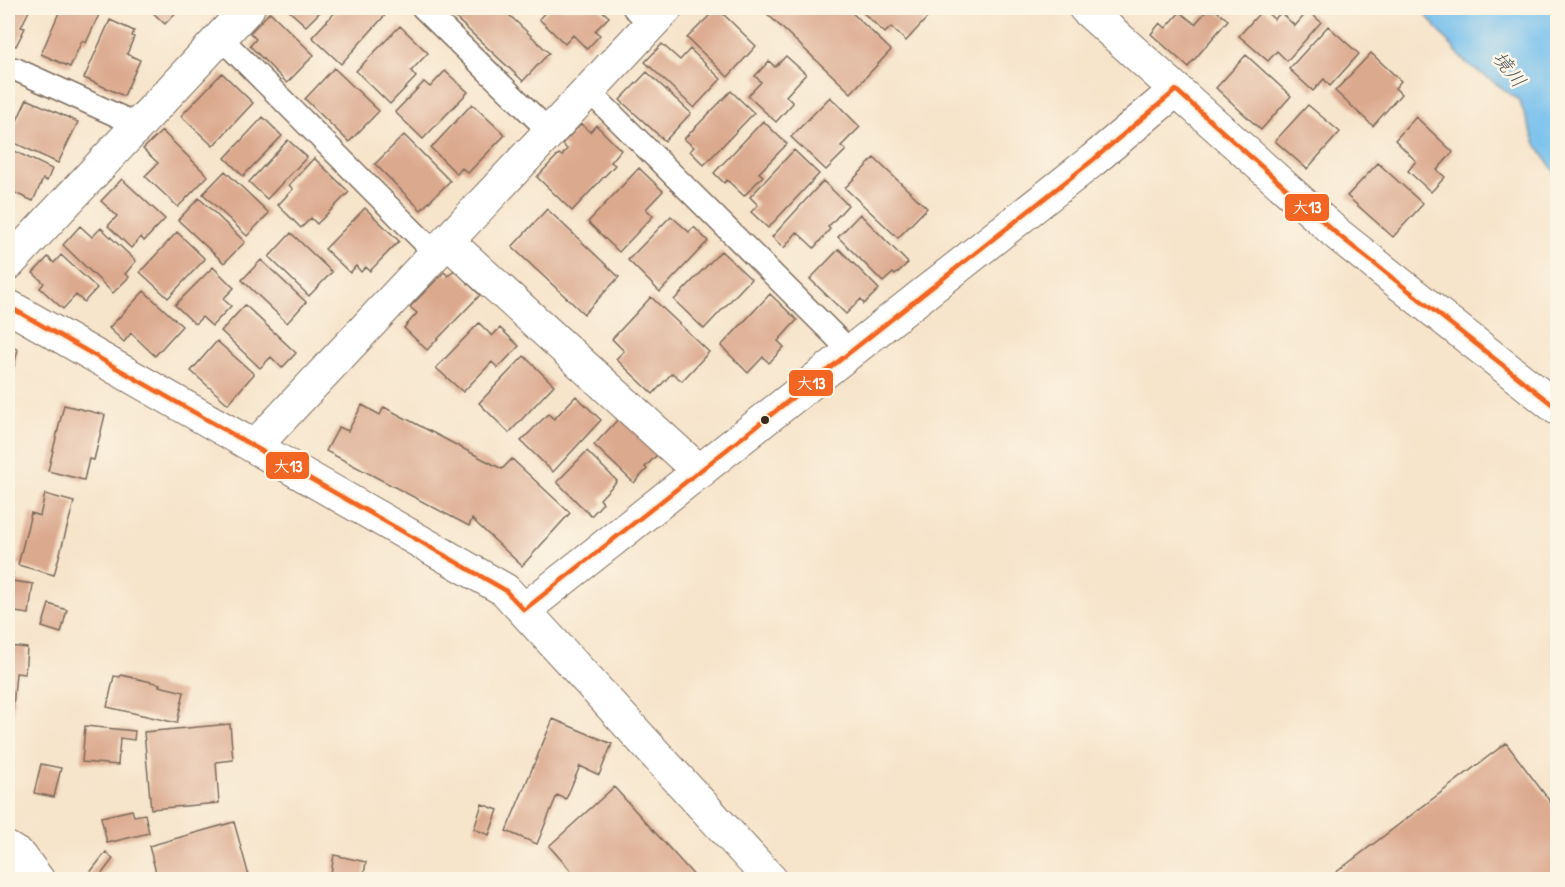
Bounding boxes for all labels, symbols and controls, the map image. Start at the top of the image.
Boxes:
water label: 境川 [1487,45,1533,93]
line badge: 大13 [1284,193,1330,222]
text: 大13 [1293,196,1321,218]
line badge: 大13 [788,369,834,397]
text: 大13 [797,372,825,394]
unlabelled marker [759,414,771,426]
line badge: 大13 [265,451,310,480]
text: 大13 [274,455,302,477]

